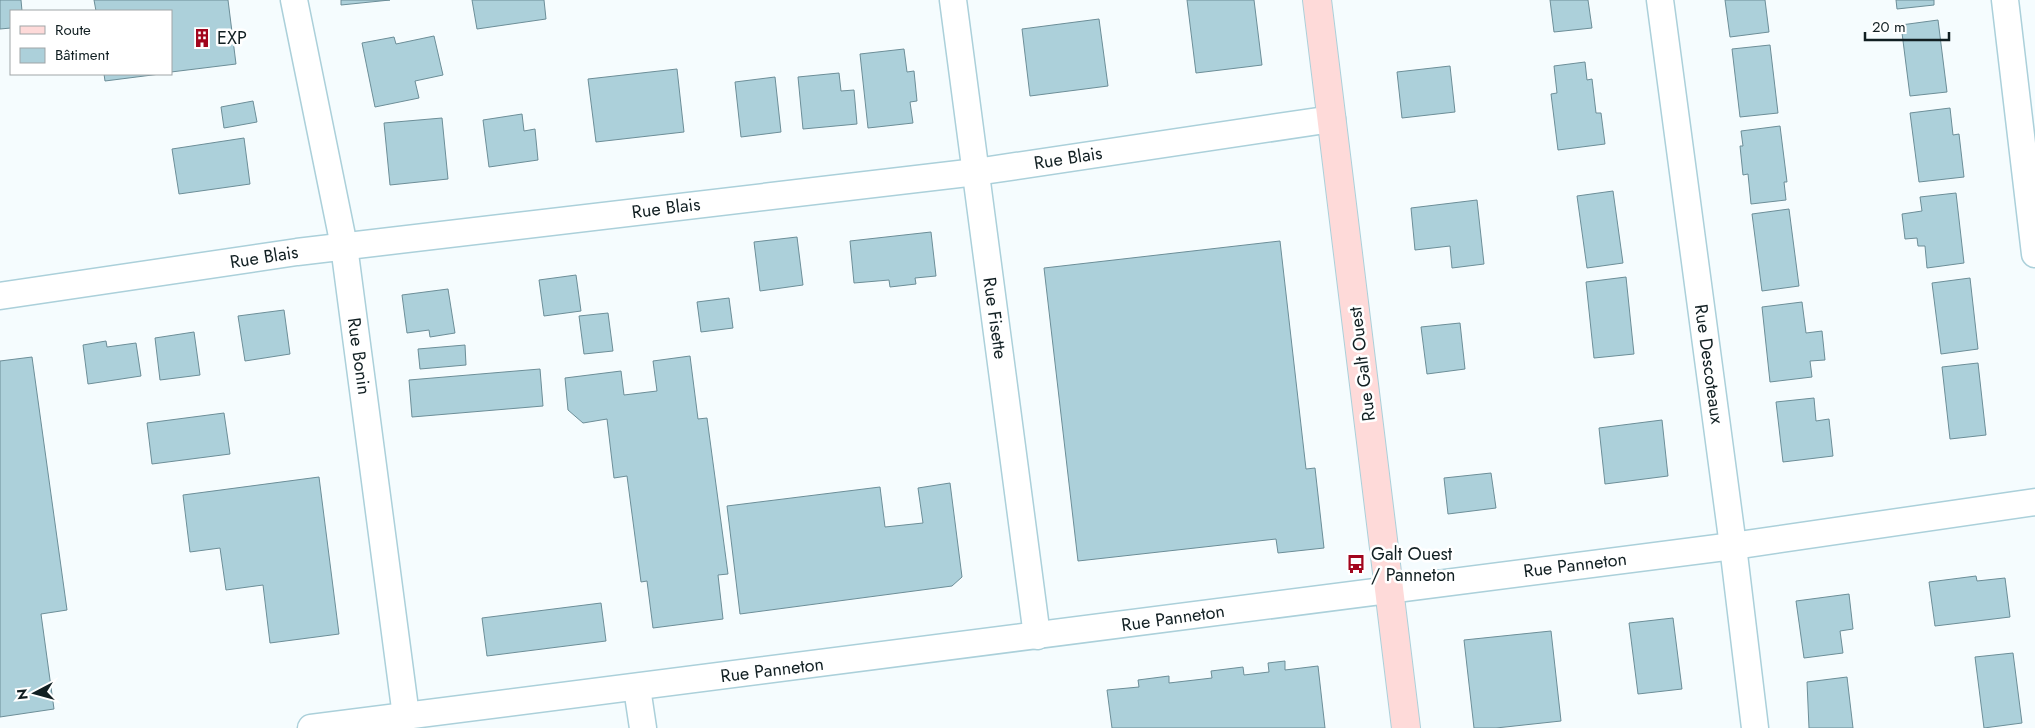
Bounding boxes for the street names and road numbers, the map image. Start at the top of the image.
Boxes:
street label: Rue Blais [1032,140,1104,176]
street label: Rue Blais [630,191,702,225]
street label: Rue Blais [228,239,300,275]
street label: Rue Fisette [976,275,1014,361]
street label: Rue Descoteaux [1688,302,1730,426]
street label: Rue Galt Ouest [1342,305,1382,423]
street label: Rue Bonin [341,316,377,396]
street label: Rue Panneton [1522,546,1628,584]
street label: Rue Panneton [1120,598,1226,638]
street label: Rue Panneton [719,651,825,689]

